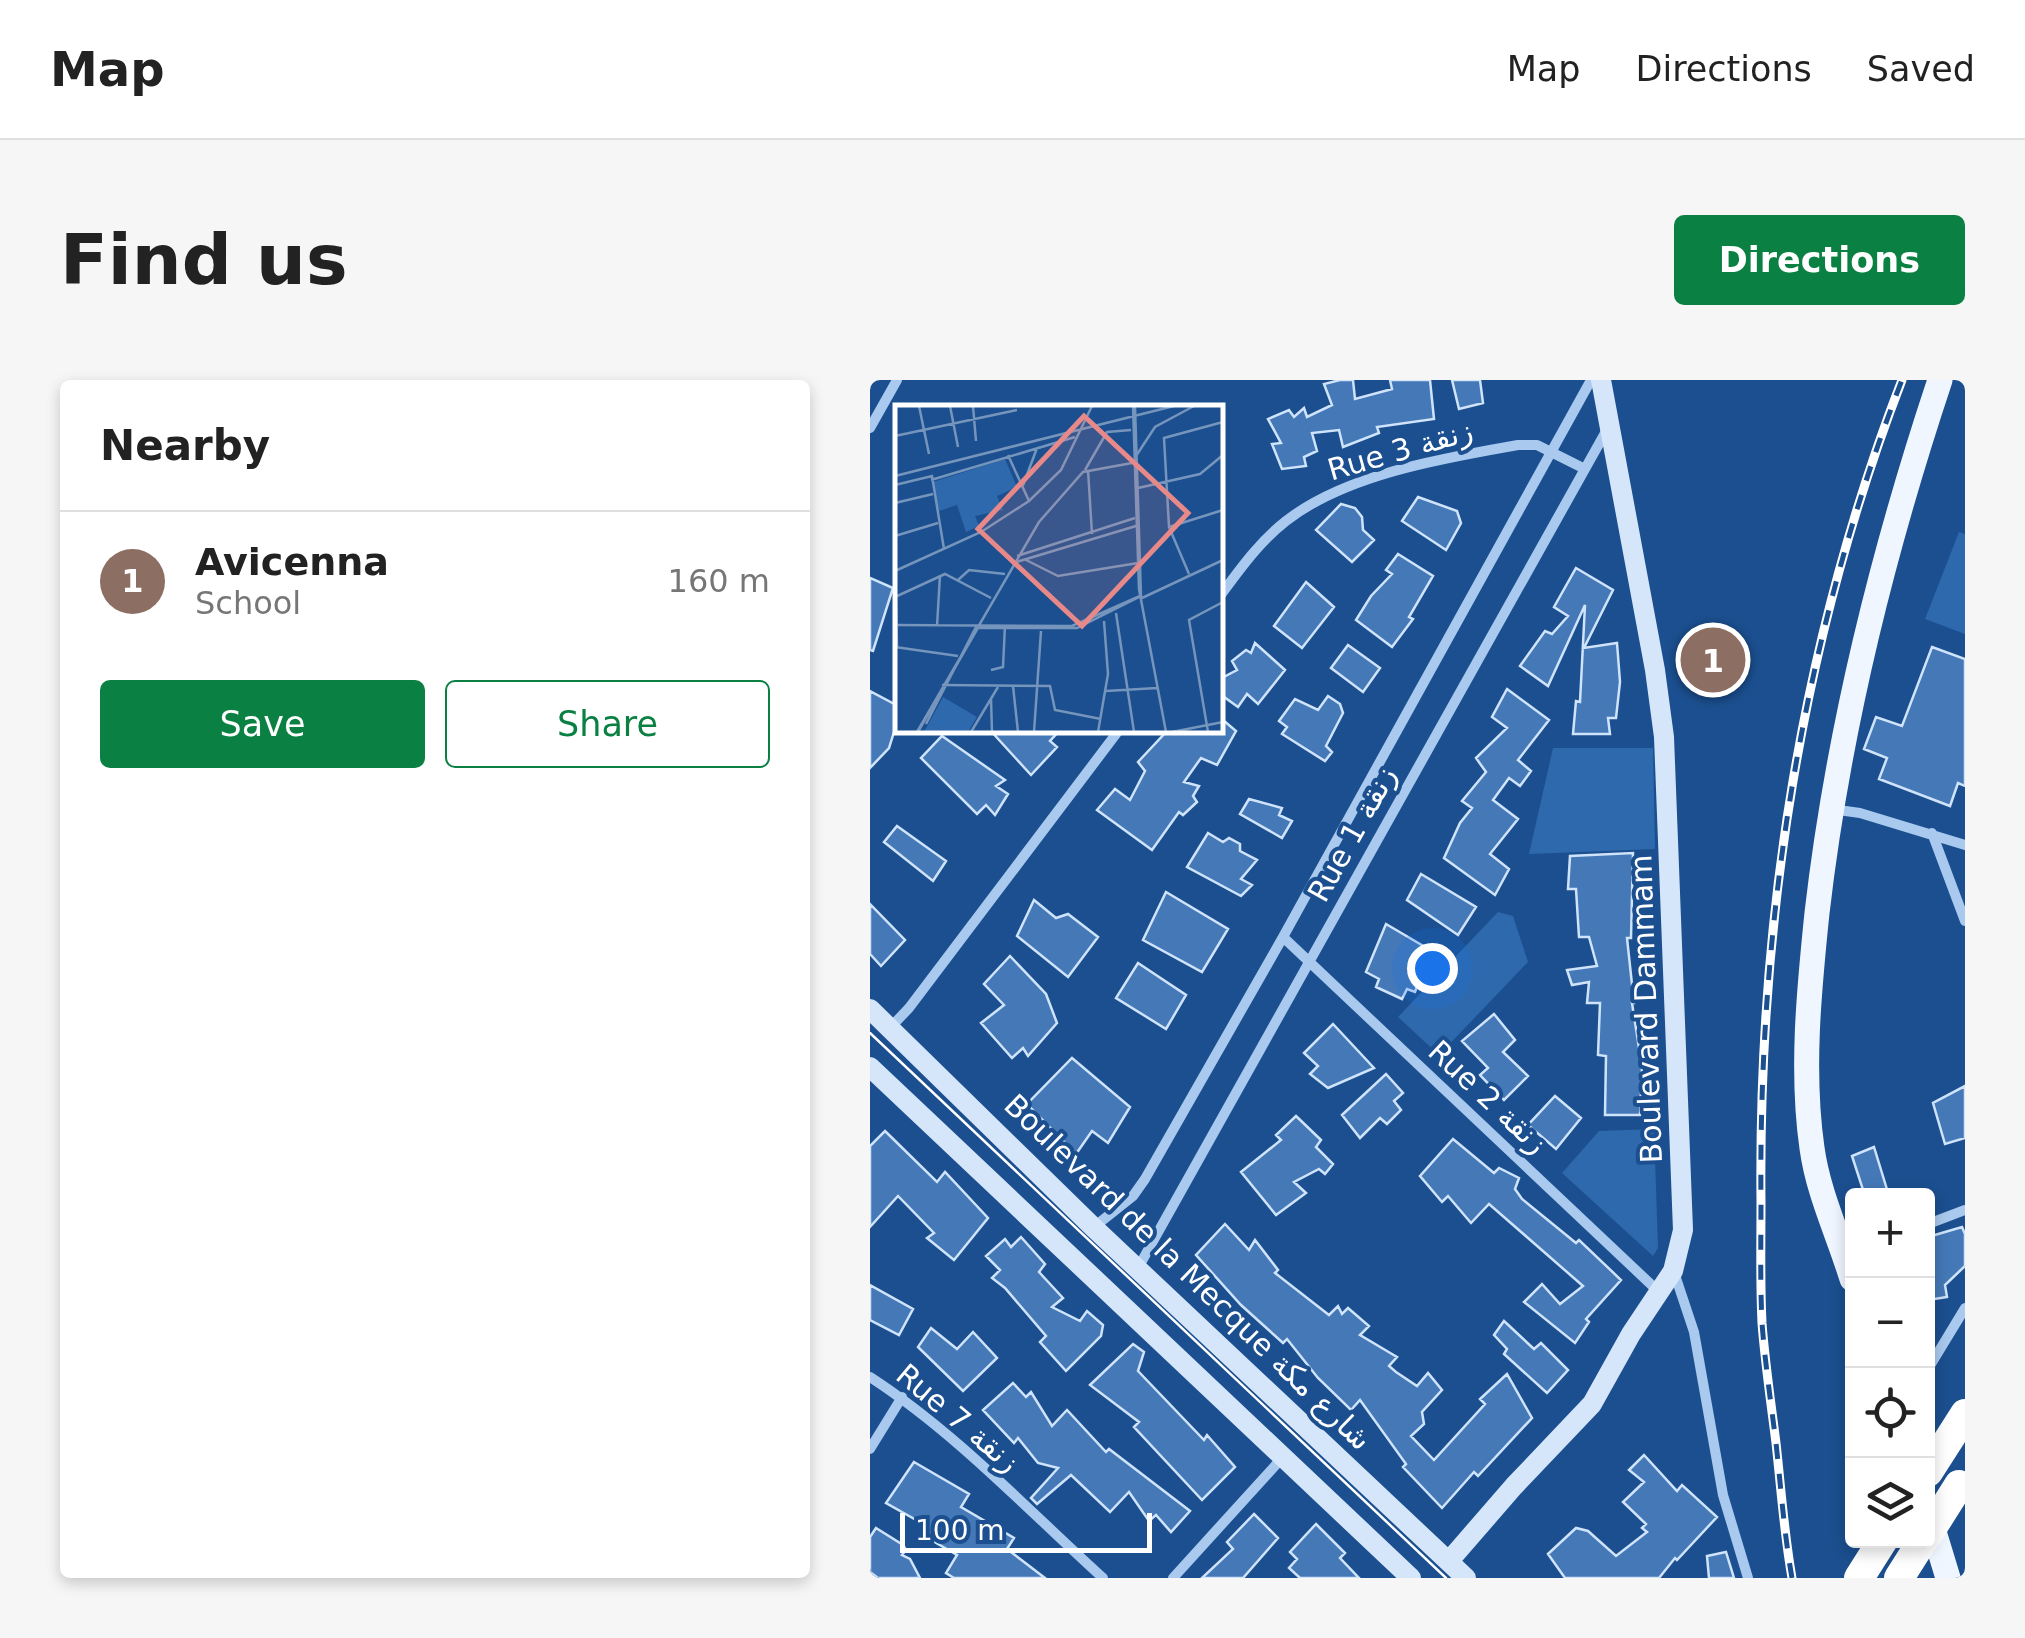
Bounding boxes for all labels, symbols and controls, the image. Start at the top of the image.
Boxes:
text: Map [50,41,165,97]
text: Map [1507,49,1581,89]
text: Directions [1636,49,1812,89]
text: Saved [1867,49,1975,89]
button: Directions [1674,215,1965,305]
text: Find us [60,219,348,301]
inset map [895,405,1222,732]
street label: Rue 3 زنقة [1323,413,1477,487]
text: Nearby [100,421,270,470]
text: Avicenna [195,540,389,584]
text: 1 [121,562,144,600]
text: 160 m [668,562,770,600]
text: School [195,584,301,622]
pin: 1 [1680,622,1746,698]
button: Save [100,680,425,768]
button: Share [445,680,770,768]
street label: Rue 1 زنقة [1301,760,1403,908]
street label: Boulevard Dammam [1623,854,1669,1164]
your location [1407,943,1458,994]
street label: Rue 2 زنقة [1421,1033,1555,1161]
street label: Boulevard de la Mecque شارع مكة [997,1087,1379,1457]
map controls [1845,1188,1935,1548]
button: + [1845,1188,1935,1278]
button: − [1845,1278,1935,1368]
street label: Rue 7 زنقة [890,1357,1026,1479]
button: locate [1845,1368,1935,1458]
button: layers [1845,1458,1935,1548]
scale bar [900,1508,1152,1552]
text: 100 m [915,1514,1005,1547]

